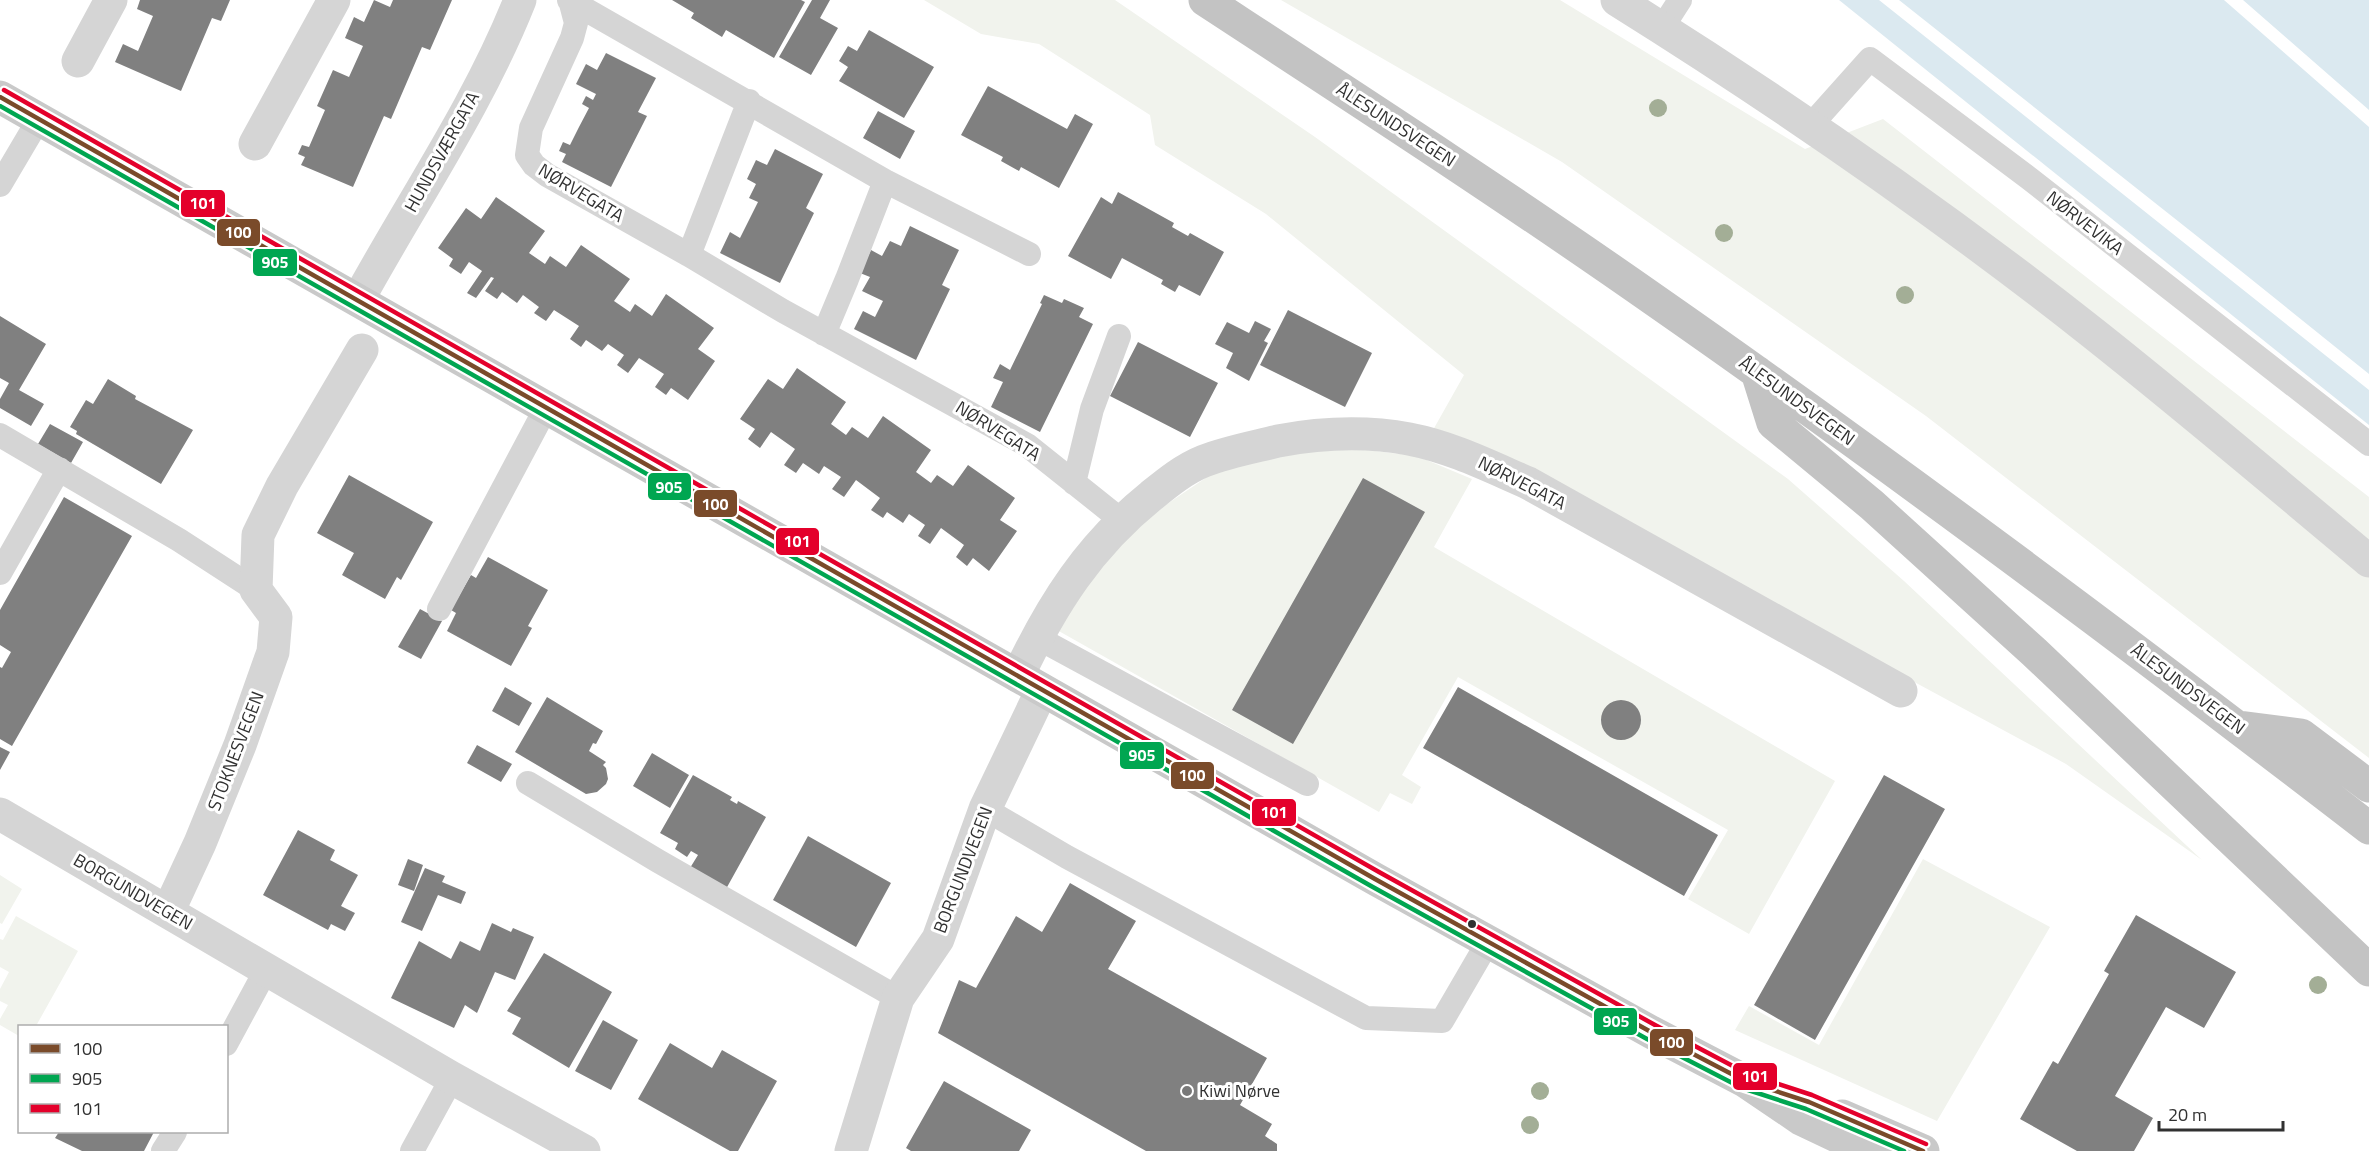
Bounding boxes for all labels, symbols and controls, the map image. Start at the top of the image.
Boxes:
street label: ÅLESUNDSVEGEN [1331,76,1461,173]
street label: HUNDSVÆRGATA [397,86,486,217]
street label: NØRVEGATA [533,156,629,229]
street label: NØRVEVIKA [2041,184,2130,262]
line badge: 101 [180,189,226,218]
text: 101 [190,191,216,215]
line badge: 100 [216,218,261,247]
text: 100 [225,220,251,244]
line badge: 905 [252,248,298,277]
text: 905 [262,250,288,274]
street label: ÅLESUNDSVEGEN [1734,349,1861,452]
street label: NØRVEGATA [951,394,1046,467]
street label: NØRVEGATA [1474,449,1571,516]
line badge: 905 [647,472,692,501]
text: 905 [656,475,682,499]
line badge: 100 [693,489,738,518]
text: 100 [702,492,728,516]
line badge: 101 [775,527,820,556]
text: 101 [784,529,810,553]
street label: ÅLESUNDSVEGEN [2125,636,2251,741]
street label: STOKNESVEGEN [200,687,271,815]
line badge: 905 [1119,741,1165,770]
text: 905 [1129,743,1155,767]
line badge: 100 [1170,761,1215,790]
text: 100 [1179,763,1205,787]
line badge: 101 [1251,798,1297,827]
text: 101 [1261,800,1287,824]
street label: BORGUNDVEGEN [926,803,999,937]
street label: BORGUNDVEGEN [69,846,198,937]
unlabelled marker [1466,918,1478,930]
line badge: 905 [1593,1007,1638,1036]
text: 905 [1603,1009,1629,1033]
legend [18,1025,228,1133]
line badge: 100 [1649,1028,1694,1057]
text: 100 [1658,1030,1684,1054]
text: 100 [72,1035,102,1062]
line badge: 101 [1732,1062,1778,1091]
text: 101 [1742,1064,1768,1088]
text: 905 [72,1065,102,1092]
place label: Kiwi Nørve [1199,1077,1280,1104]
marker: Kiwi Nørve [1180,1084,1194,1098]
scale bar [2159,1094,2284,1132]
text: 101 [72,1095,102,1122]
text: 20 m [2168,1101,2207,1128]

